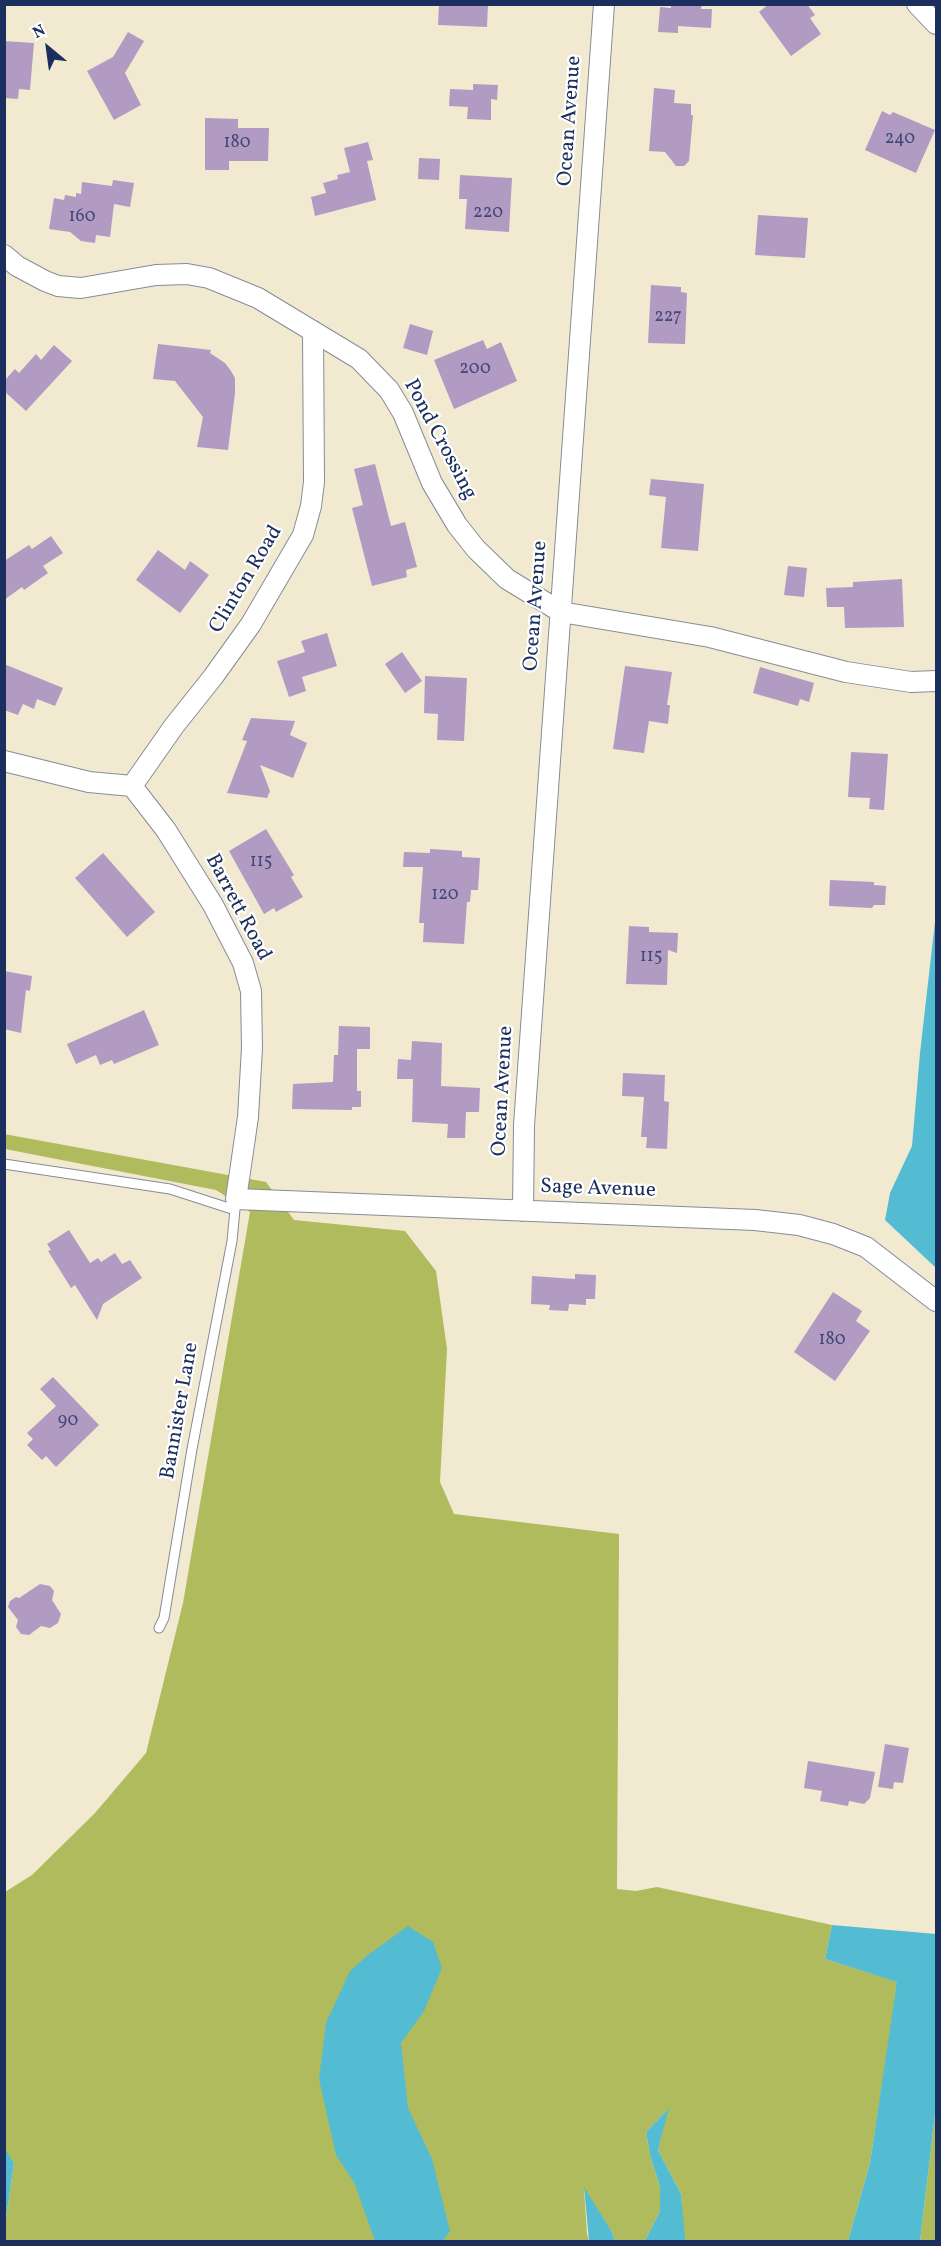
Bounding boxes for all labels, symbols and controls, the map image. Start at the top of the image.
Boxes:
north arrow [18,18,78,78]
text: N [29,20,50,45]
street label: Ocean Avenue [554,55,588,187]
house number: 240 [885,129,915,151]
house number: 180 [224,133,250,155]
house number: 220 [473,203,503,225]
house number: 160 [69,207,95,229]
house number: 227 [654,307,682,329]
house number: 200 [459,359,491,381]
street label: Pond Crossing [397,375,481,505]
street label: Clinton Road [205,522,289,638]
street label: Ocean Avenue [520,540,554,672]
street label: Barrett Road [198,850,276,966]
house number: 115 [250,852,272,874]
house number: 120 [431,885,459,907]
house number: 115 [640,947,662,969]
street label: Ocean Avenue [488,1025,520,1157]
street label: Sage Avenue [540,1175,656,1205]
house number: 180 [819,1330,845,1352]
street label: Bannister Lane [157,1340,205,1482]
house number: 90 [58,1411,78,1433]

